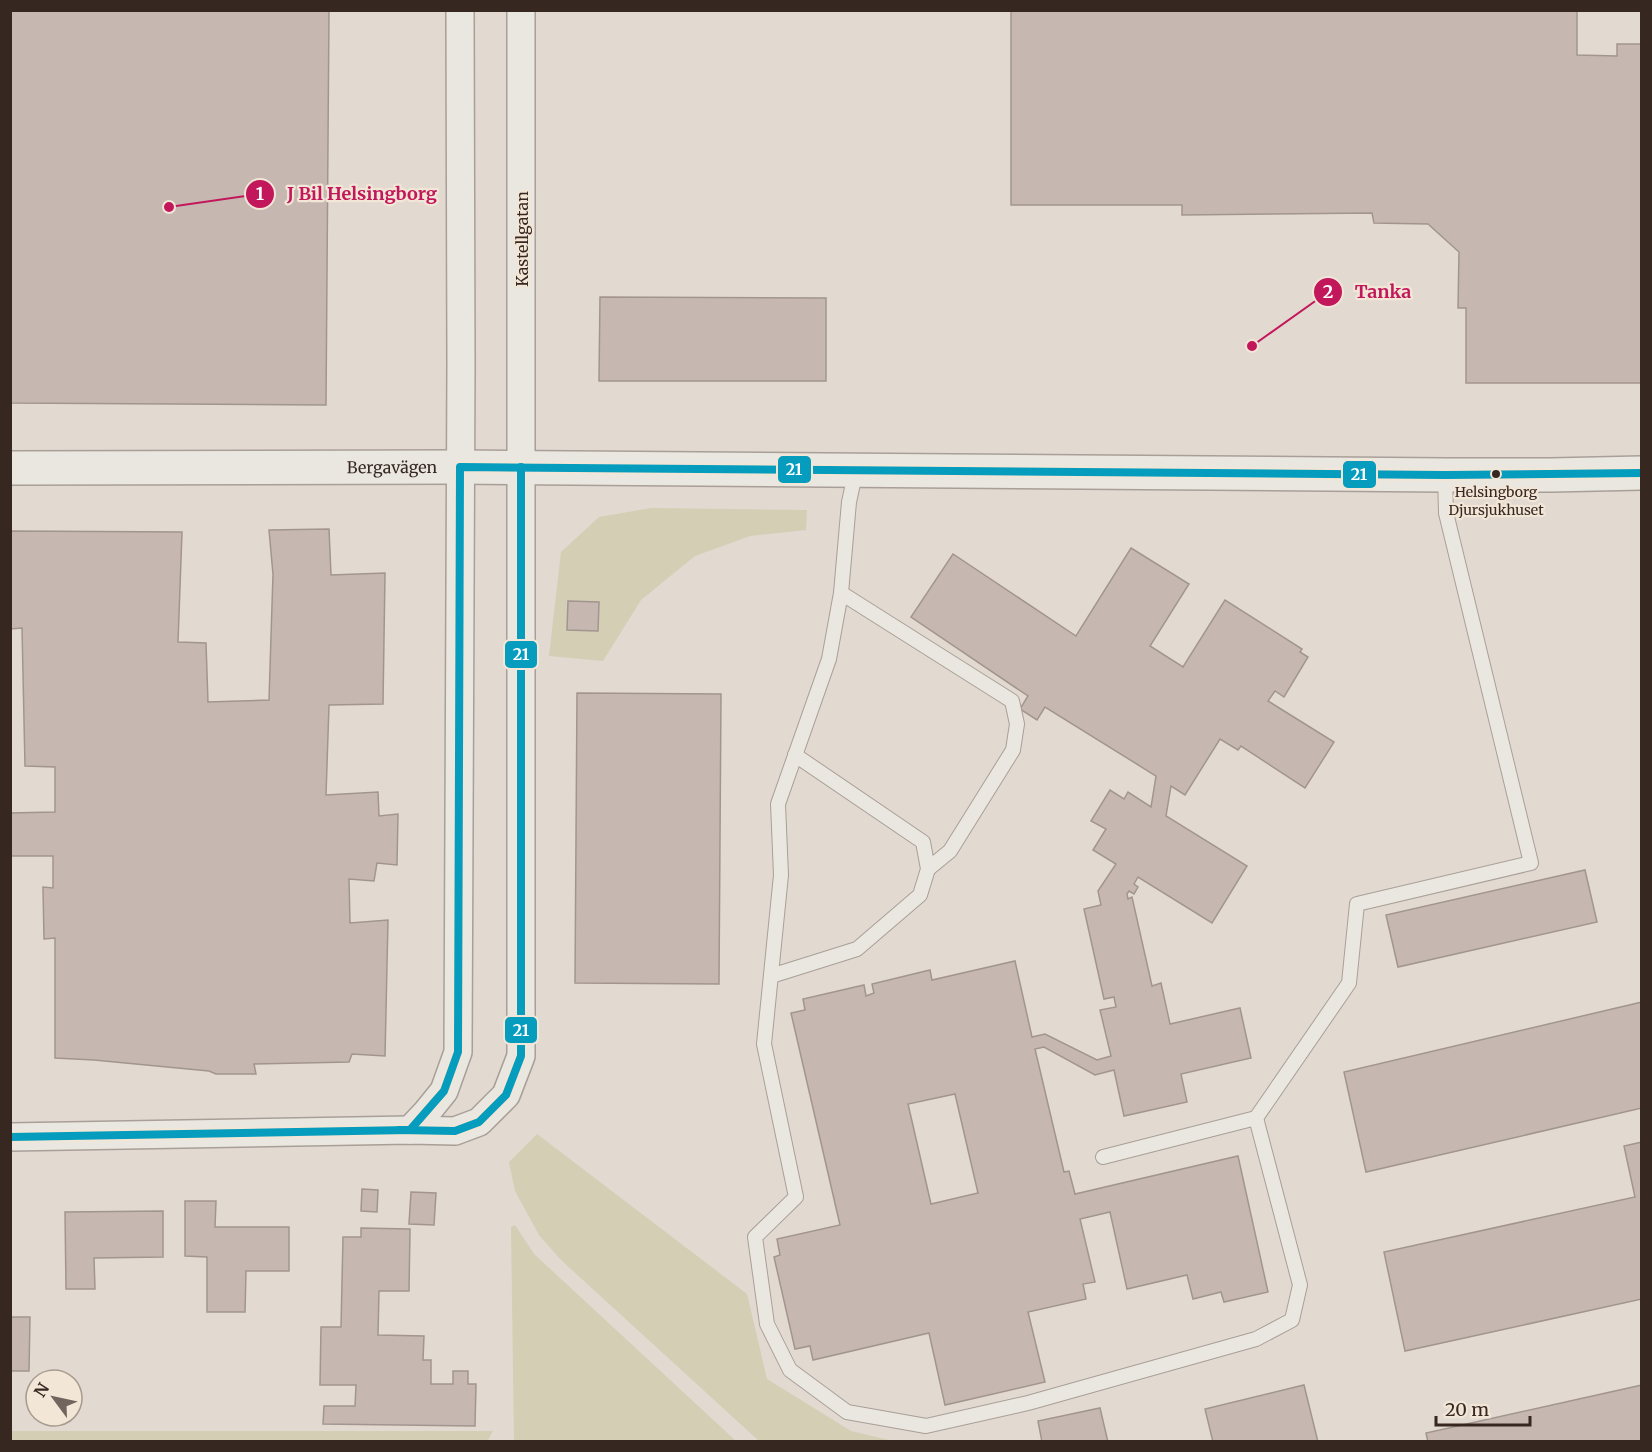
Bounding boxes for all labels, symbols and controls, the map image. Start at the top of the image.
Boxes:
callout: J Bil Helsingborg [245,176,449,212]
text: 1 [256,182,264,205]
text: J Bil Helsingborg [286,182,437,205]
street label: Kastellgatan [512,191,532,287]
callout: Tanka [1313,274,1423,310]
text: 2 [1323,280,1333,303]
text: Tanka [1355,280,1411,303]
line badge: 21 [777,455,812,484]
street label: Bergavägen [347,457,438,477]
text: 21 [786,459,803,479]
line badge: 21 [1342,460,1377,489]
text: 21 [1351,464,1368,484]
marker: Helsingborg Djursjukhuset [1490,468,1502,480]
place label: Helsingborg Djursjukhuset [1448,483,1544,519]
line badge: 21 [504,640,538,669]
text: 21 [513,644,530,664]
line badge: 21 [504,1016,538,1044]
text: 21 [513,1020,530,1040]
north arrow [24,1368,84,1428]
text: N [30,1379,53,1401]
scale bar [1436,1389,1530,1427]
text: 20 m [1445,1398,1489,1421]

